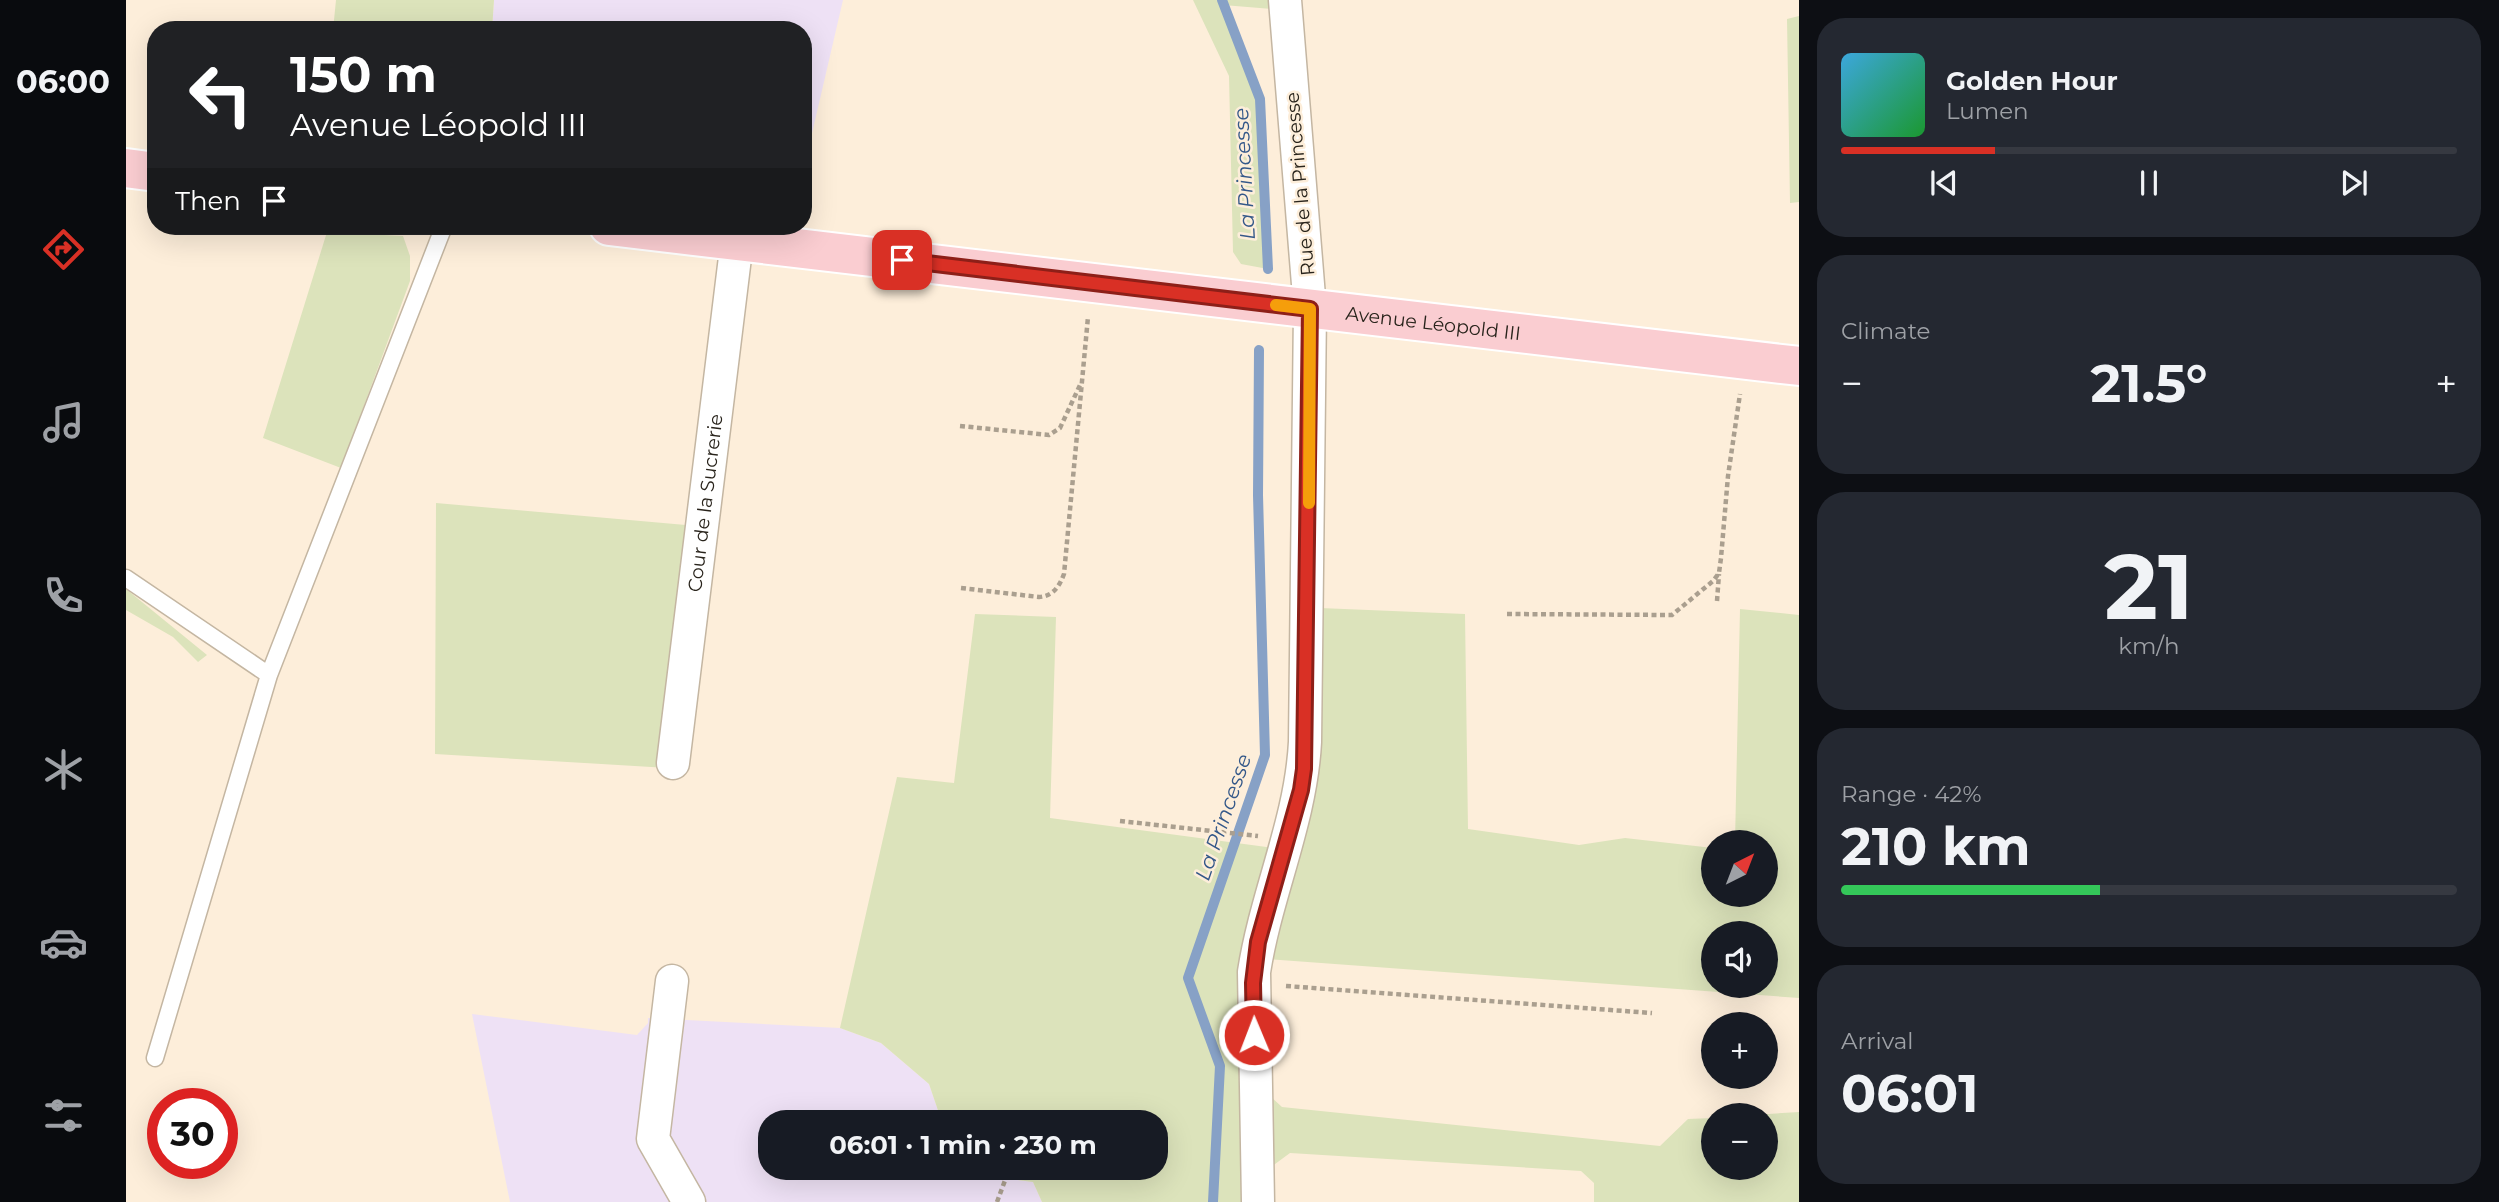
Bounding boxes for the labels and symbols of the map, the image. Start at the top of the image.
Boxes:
street label: Rue de la Princesse [1281,91,1319,277]
water label: La Princesse [1228,107,1260,241]
pin [872,230,932,290]
street label: Avenue Léopold III [1344,301,1522,345]
street label: Cour de la Sucrerie [683,413,727,593]
water label: La Princesse [1190,750,1256,884]
north arrow [1701,830,1778,906]
position arrow [1217,998,1291,1072]
speed limit sign: 30 [147,1088,238,1179]

